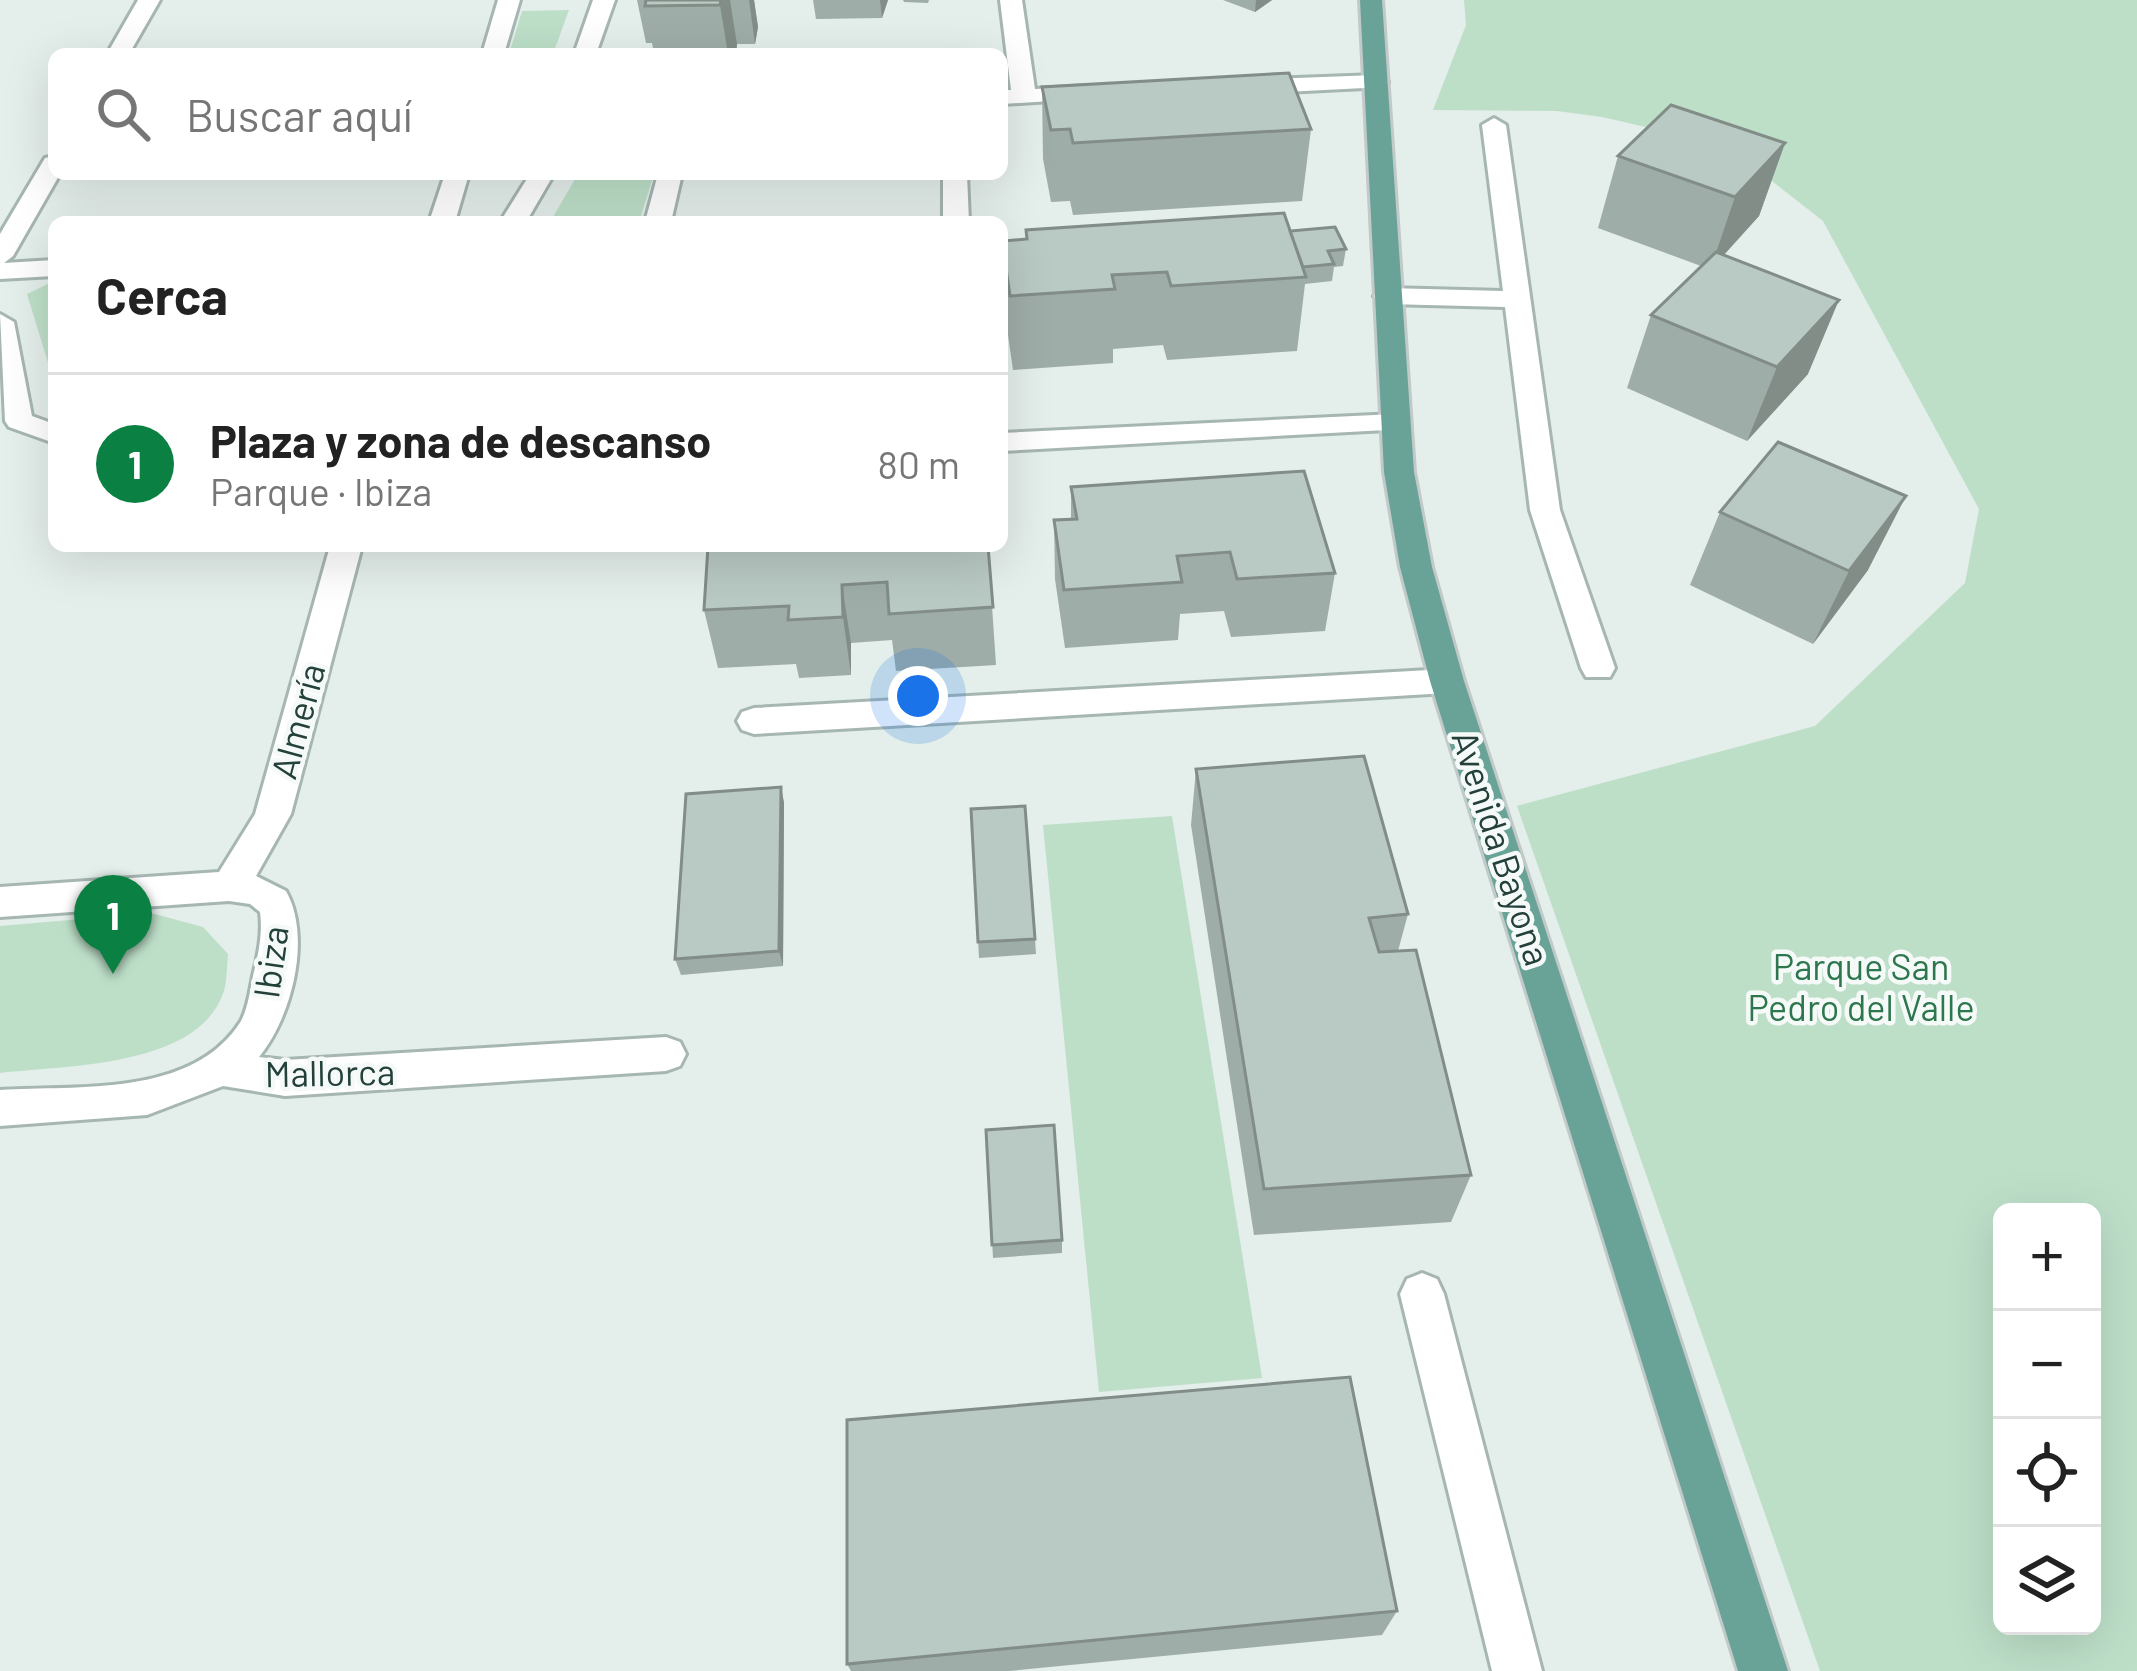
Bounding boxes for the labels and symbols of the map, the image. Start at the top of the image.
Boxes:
street label: Almería [261,658,333,783]
your location [888,666,948,726]
street label: Avenida Bayona [1444,725,1561,970]
pin: 1 [74,875,152,974]
street label: Ibiza [243,923,296,1001]
park label: Parque San Pedro del Valle [1747,944,1975,1028]
street label: Mallorca [264,1049,396,1094]

